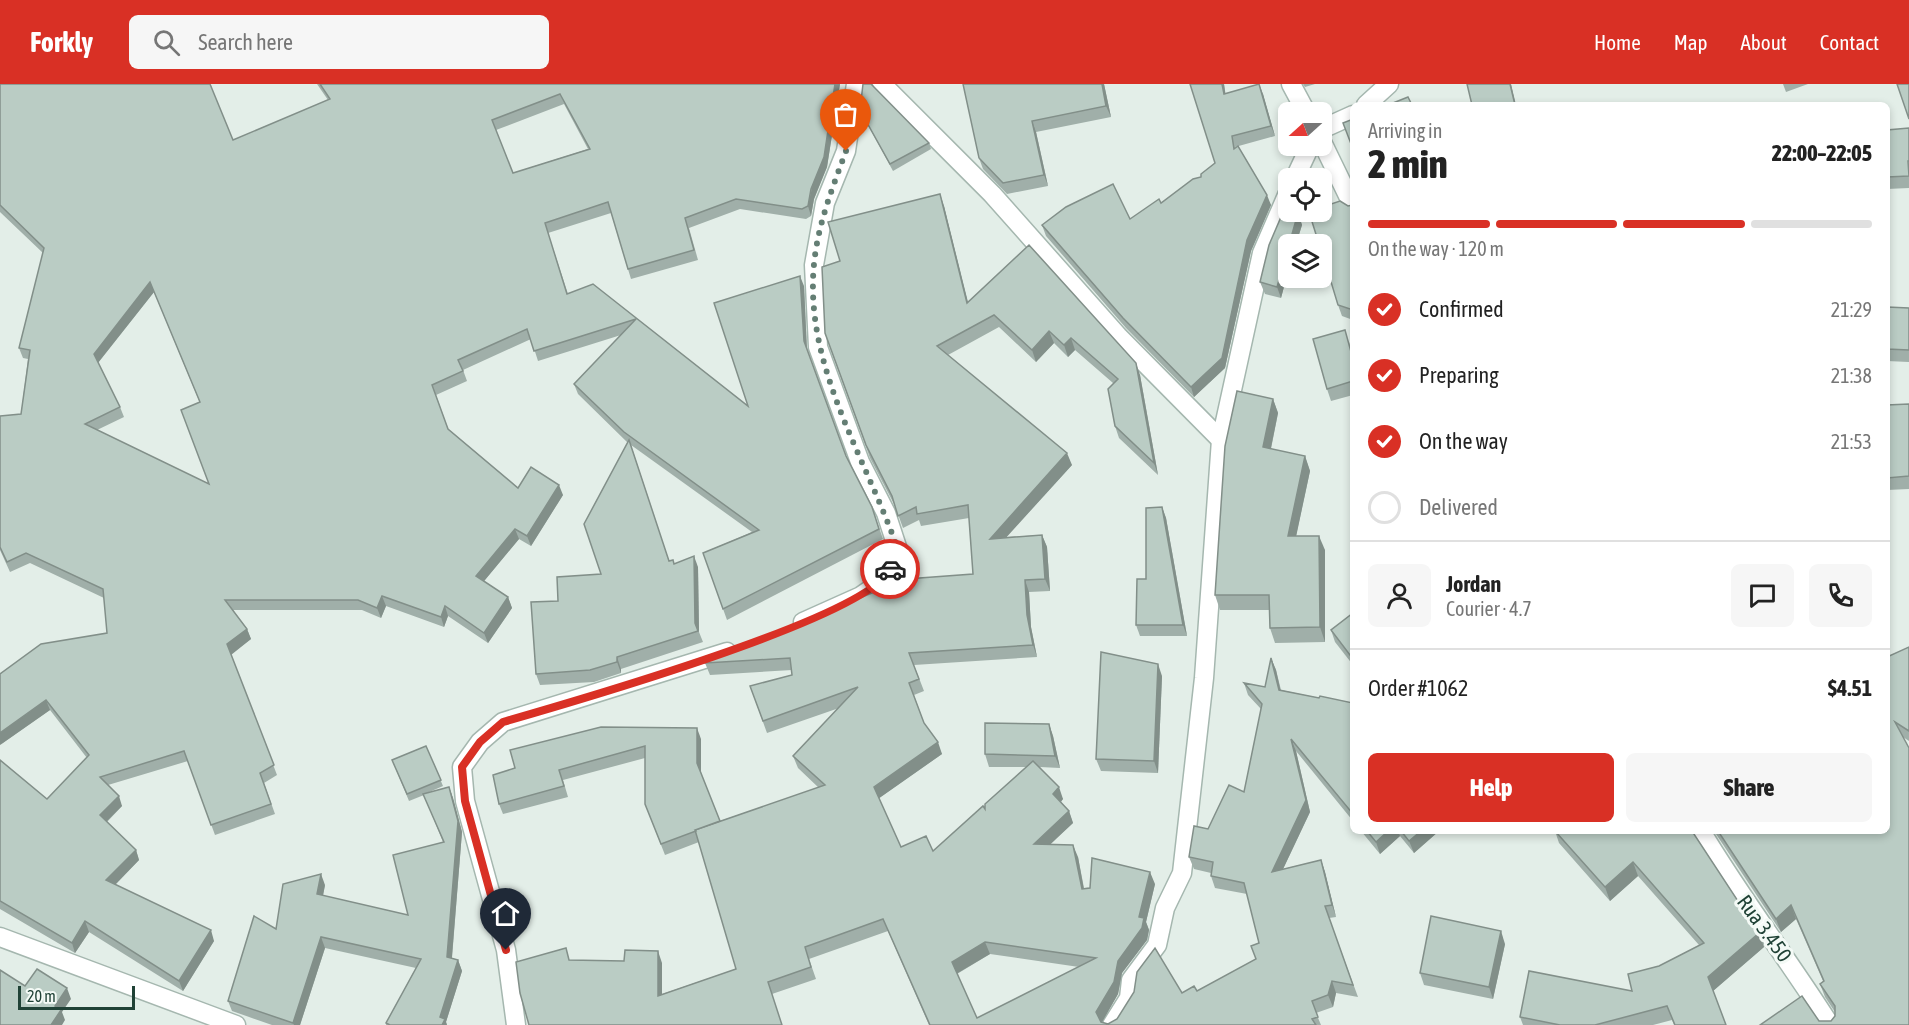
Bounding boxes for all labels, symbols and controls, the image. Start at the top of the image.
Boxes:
search box [129,15,549,69]
text: Forkly [30,26,93,58]
icon: search [150,26,183,59]
text: Search here [198,29,293,55]
text: Home [1594,30,1641,54]
text: Map [1674,30,1708,54]
text: About [1741,30,1787,54]
text: Contact [1820,30,1879,54]
pin [820,89,871,151]
icon: bag [829,98,862,131]
north arrow [1278,102,1332,156]
map controls [1278,102,1332,288]
text: Arriving in [1368,119,1442,142]
text: 22:00–22:05 [1772,140,1872,166]
text: 2 min [1368,142,1448,186]
button: locate [1278,168,1332,222]
button: layers [1278,234,1332,288]
text: On the way · 120 m [1368,237,1504,260]
icon: check [1368,293,1401,326]
text: Confirmed [1419,296,1504,322]
text: 21:29 [1831,298,1872,321]
icon: check [1368,359,1401,392]
text: Preparing [1419,362,1499,388]
text: 21:38 [1831,364,1872,387]
icon: check [1368,425,1401,458]
text: On the way [1419,428,1508,454]
text: 21:53 [1831,430,1872,453]
text: Delivered [1419,494,1498,520]
courier [860,539,920,599]
icon: car [874,553,907,586]
button: person [1368,564,1431,627]
button: chat [1731,564,1794,627]
button: phone [1809,564,1872,627]
text: Jordan [1446,571,1501,597]
text: Courier · 4.7 [1446,597,1532,620]
text: Order #1062 [1368,675,1468,701]
text: $4.51 [1828,675,1872,701]
button: Help [1368,753,1614,822]
button: Share [1626,753,1872,822]
pin [480,888,531,950]
street label: Rua 3.450 [1733,890,1797,966]
icon: home [489,897,522,930]
scale bar [18,983,135,1010]
text: 20 m [27,987,56,1005]

